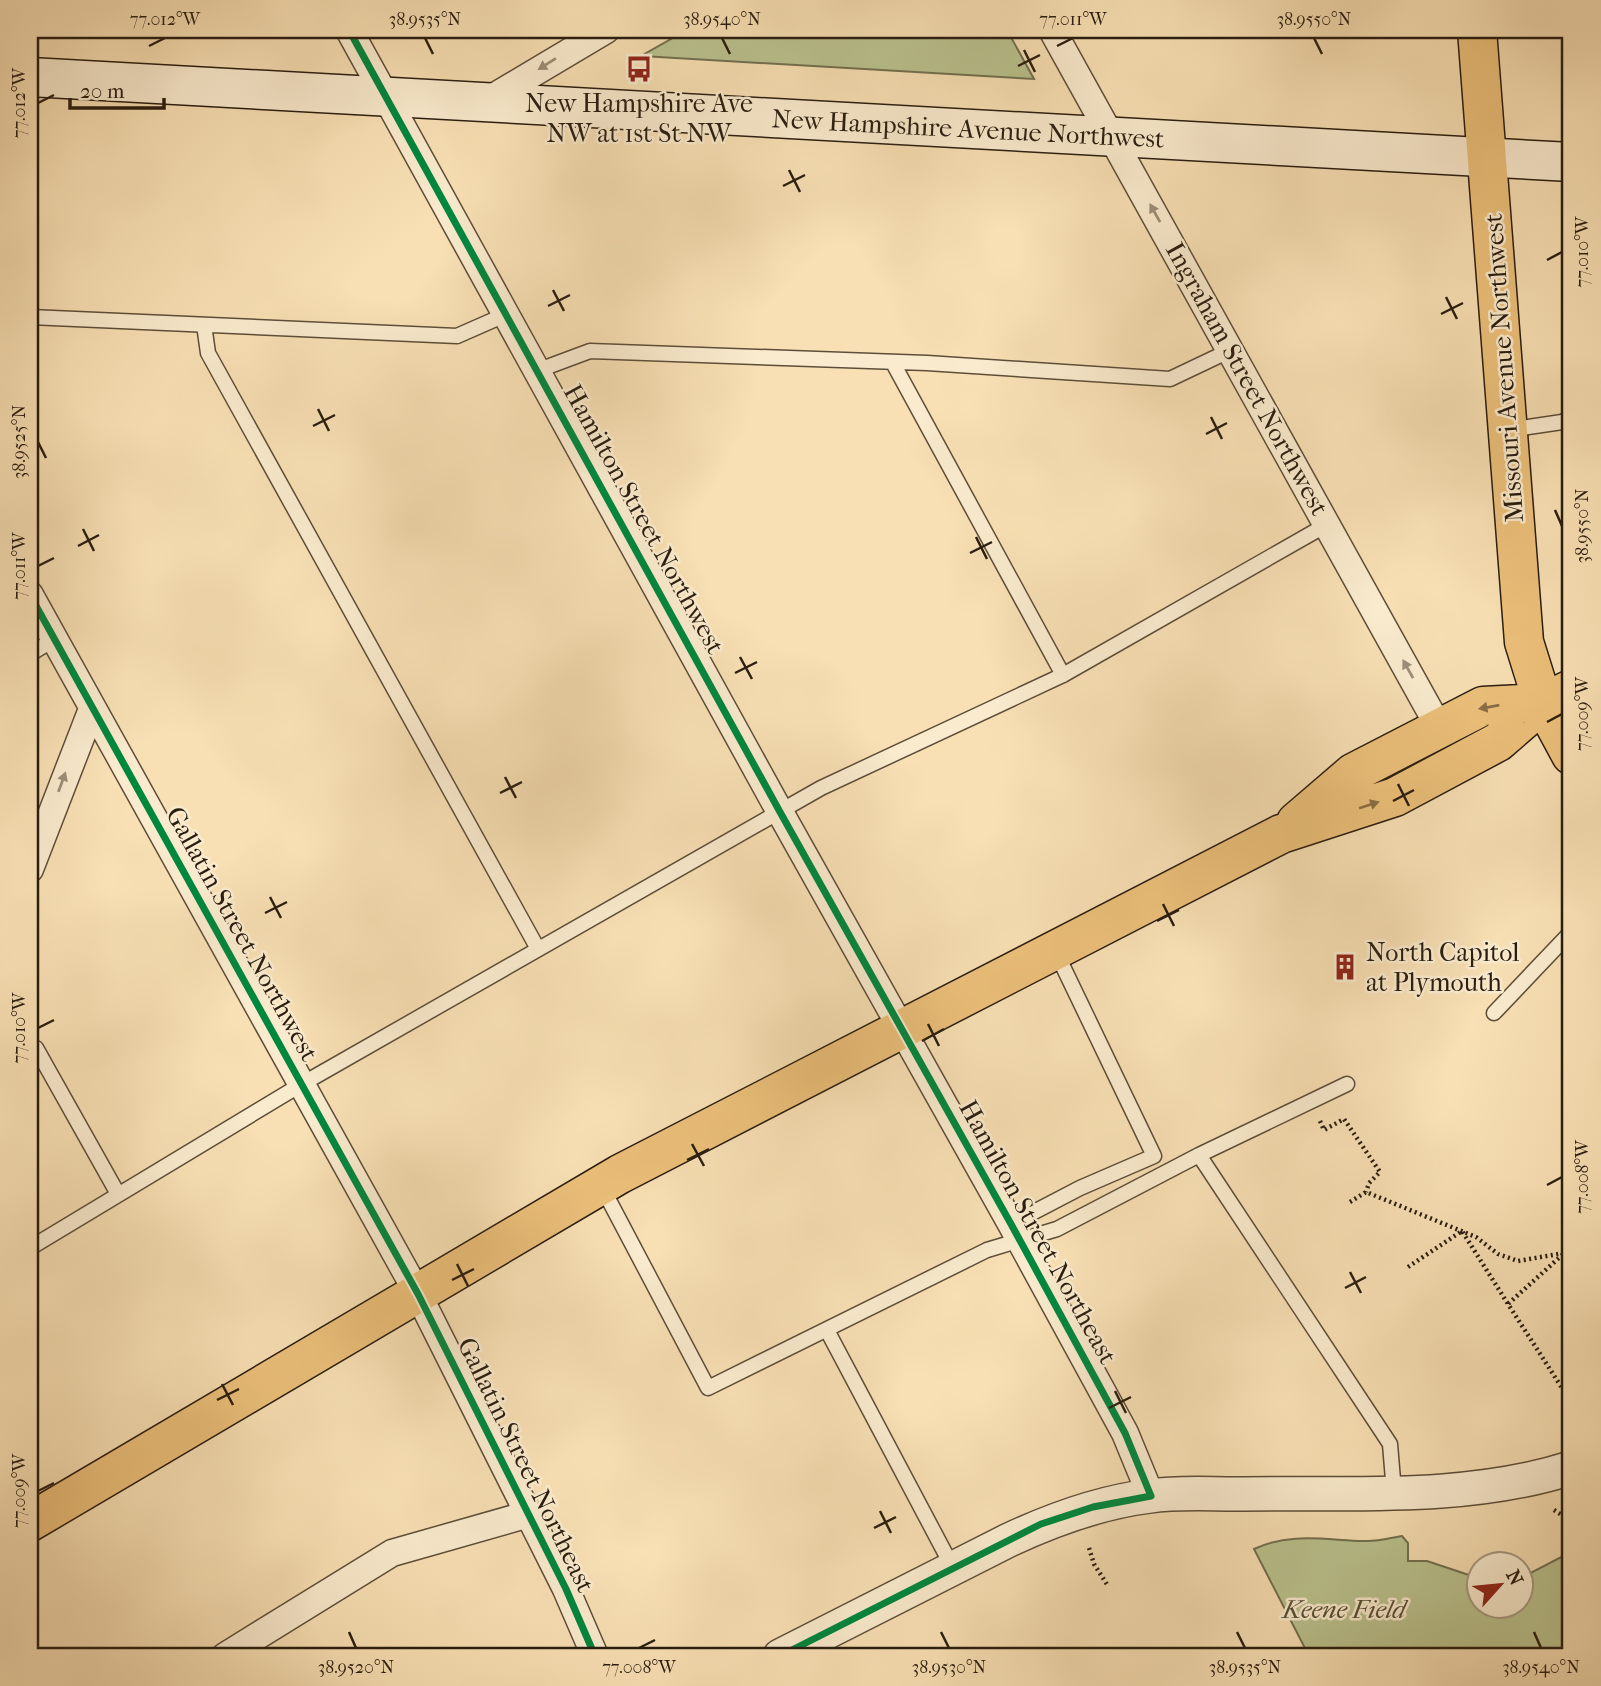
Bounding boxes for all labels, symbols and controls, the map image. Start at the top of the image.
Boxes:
text: 77.012°W [130,9,201,30]
text: 38.9535°N [389,9,461,30]
text: 38.9540°N [683,9,761,30]
text: 77.011°W [1039,9,1108,30]
text: 38.9550°N [1277,9,1352,30]
bus stop icon: New Hampshire Ave NW at 1st St NW [624,54,654,84]
one-way arrow [537,57,557,70]
scale bar [70,66,164,110]
text: 77.012°W [9,67,30,138]
text: 20 m [80,79,125,103]
place label: New Hampshire Ave NW at 1st St NW [525,88,753,149]
street label: New Hampshire Avenue Northwest [771,103,1166,155]
one-way arrow [1149,203,1160,223]
street label: Missouri Avenue Northwest [1478,212,1530,523]
text: 77.010°W [1572,215,1593,287]
street label: Ingraham Street Northwest [1159,237,1336,522]
street label: Hamilton Street Northwest [557,379,731,660]
text: 38.9525°N [9,405,30,479]
text: 38.9550°N [1572,488,1593,563]
text: 77.011°W [9,531,30,600]
one-way arrow [1402,659,1414,679]
text: 77.009°W [1572,676,1593,751]
one-way arrow [1478,702,1500,713]
one-way arrow [56,772,67,793]
one-way arrow [1359,800,1380,810]
street label: Gallatin Street Northwest [159,801,325,1067]
place label: North Capitol at Plymouth [1366,937,1519,998]
building icon: North Capitol at Plymouth [1330,952,1360,982]
text: 77.010°W [9,991,30,1063]
street label: Hamilton Street Northeast [952,1095,1124,1370]
text: 77.008°W [1572,1139,1593,1214]
street label: Gallatin Street Northeast [451,1333,602,1598]
text: 77.009°W [9,1453,30,1528]
north arrow [1464,1550,1534,1620]
text: N [1501,1566,1528,1590]
park label: Keene Field [1281,1594,1409,1625]
text: 38.9520°N [318,1657,394,1678]
text: 77.008°W [602,1657,677,1678]
text: 38.9530°N [912,1657,987,1678]
text: 38.9535°N [1209,1657,1281,1678]
text: 38.9540°N [1502,1657,1580,1678]

